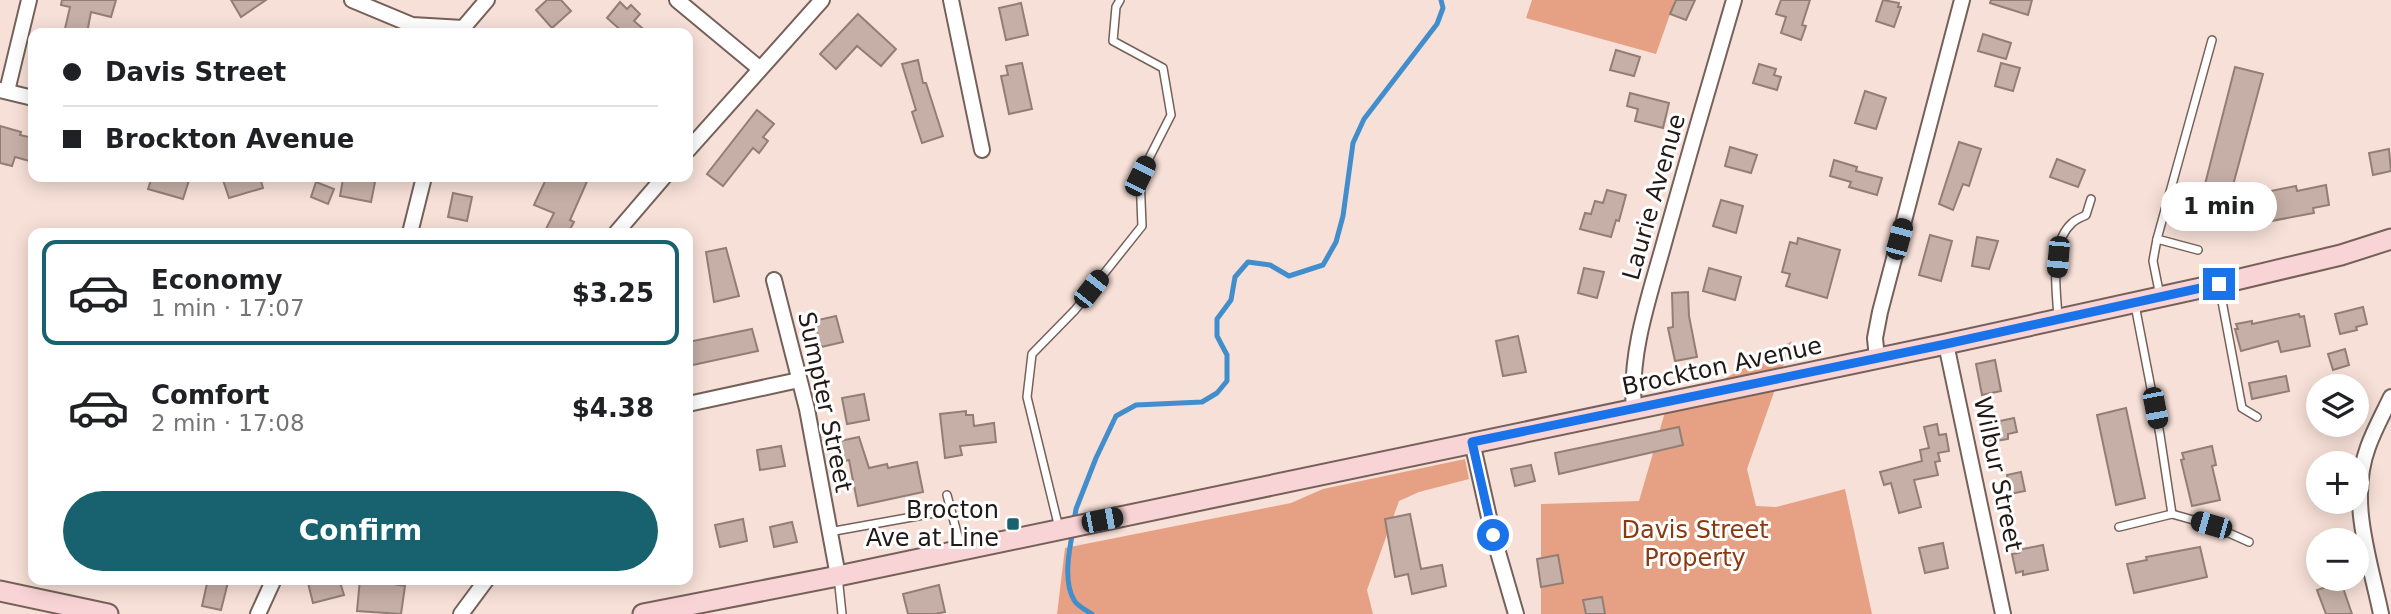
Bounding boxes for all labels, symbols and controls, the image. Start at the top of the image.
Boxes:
text: Davis Street [105,57,286,87]
street label: Laurie Avenue [1617,111,1691,283]
text: Brockton Avenue [105,124,355,154]
car [1122,153,1159,199]
callout: 1 min [2161,182,2277,232]
text: 1 min [2183,193,2255,219]
car [1884,216,1915,262]
car [2046,235,2071,279]
icon: car [67,261,130,324]
text: Economy [151,265,282,295]
car [1070,266,1113,312]
route end [2203,268,2235,300]
text: $3.25 [572,278,654,308]
text: 1 min · 17:07 [151,295,305,321]
street label: Sumpter Street [792,309,858,495]
street label: Brockton Avenue [1619,331,1825,401]
map controls [2306,374,2369,591]
button: layers [2306,374,2369,437]
icon: car [67,376,130,439]
text: Comfort [151,380,269,410]
car [2141,385,2170,431]
text: $4.38 [572,393,654,423]
street label: Wilbur Street [1968,394,2028,554]
text: 2 min · 17:08 [151,410,305,436]
button: + [2306,451,2369,514]
button: Confirm [63,491,658,571]
place label: Brocton Ave at Line [866,496,999,552]
car [1080,506,1125,534]
car [2188,509,2235,541]
marker: Brocton Ave at Line [1005,516,1021,532]
park label: Davis Street Property [1621,516,1769,572]
route start [1477,519,1509,551]
button: − [2306,528,2369,591]

